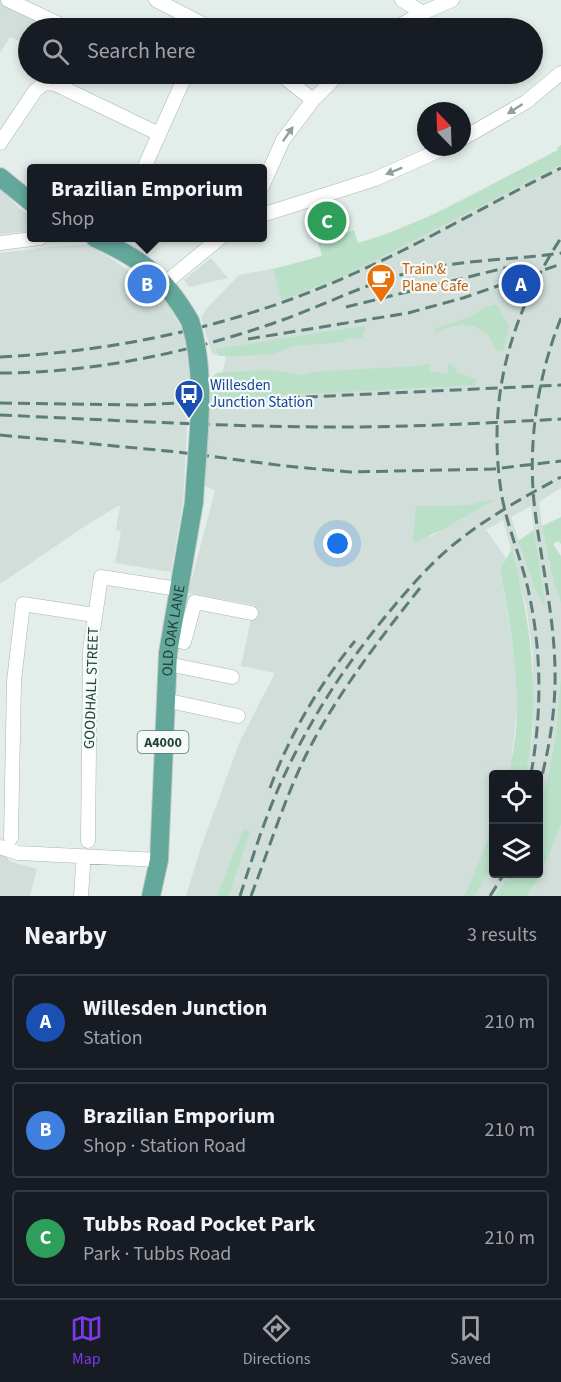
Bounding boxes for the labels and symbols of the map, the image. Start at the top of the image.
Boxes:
north arrow [417,102,471,156]
one-way arrow [507,103,523,114]
one-way arrow [282,126,293,142]
one-way arrow [384,166,402,176]
pin: C [308,198,346,244]
place label: Train & Plane Cafe [402,259,468,297]
pin: B [128,262,166,306]
cafe icon: Train & Plane Cafe [365,262,397,304]
pin: A [502,262,540,306]
place label: Willesden Junction Station [210,375,313,413]
bus stop icon: Willesden Junction Station [173,378,205,420]
your location [323,529,352,558]
street label: OLD OAK LANE [157,583,191,677]
street label: GOODHALL STREET [79,627,104,749]
road number: A4000 [138,731,188,753]

